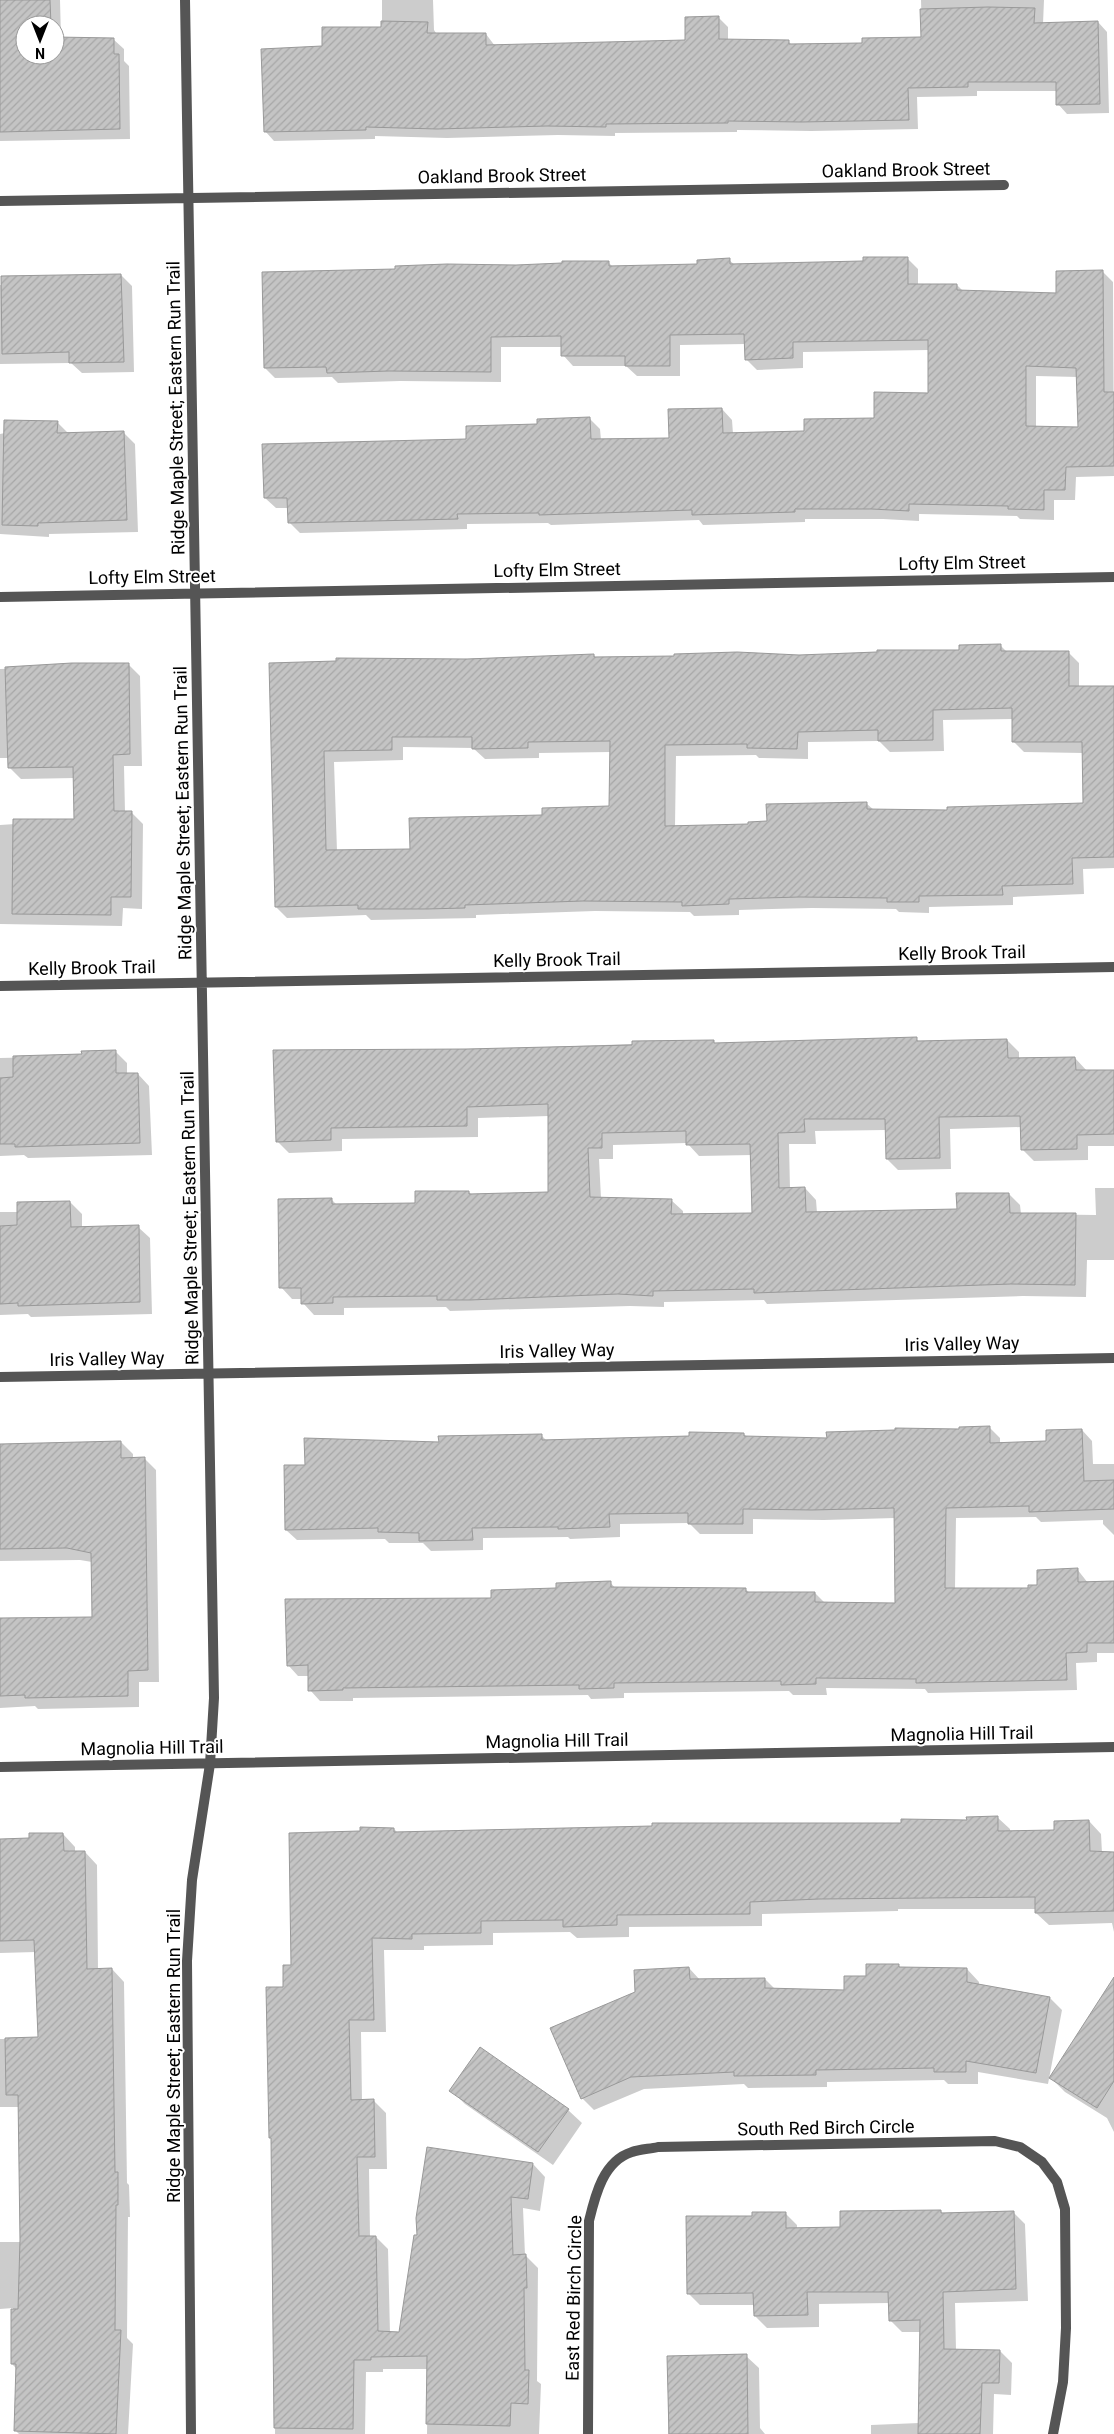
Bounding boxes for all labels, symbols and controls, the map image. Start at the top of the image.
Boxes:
north arrow [15,15,65,65]
text: N [35,45,45,61]
street label: Oakland Brook Street [821,158,991,181]
street label: Oakland Brook Street [417,164,587,187]
street label: Ridge Maple Street; Eastern Run Trail [162,261,189,555]
street label: Lofty Elm Street [898,551,1026,574]
street label: Lofty Elm Street [493,558,621,581]
street label: Lofty Elm Street [88,565,216,588]
street label: Ridge Maple Street; Eastern Run Trail [169,666,196,960]
street label: Kelly Brook Trail [898,941,1026,964]
street label: Kelly Brook Trail [493,948,621,971]
street label: Kelly Brook Trail [28,956,156,979]
street label: Ridge Maple Street; Eastern Run Trail [176,1071,203,1365]
street label: Iris Valley Way [904,1332,1020,1355]
street label: Iris Valley Way [499,1339,615,1362]
street label: Iris Valley Way [49,1347,165,1370]
street label: Magnolia Hill Trail [890,1722,1034,1745]
street label: Magnolia Hill Trail [485,1729,629,1752]
street label: Magnolia Hill Trail [80,1736,224,1759]
street label: Ridge Maple Street; Eastern Run Trail [163,1909,184,2203]
street label: South Red Birch Circle [737,2115,915,2140]
street label: East Red Birch Circle [562,2215,585,2381]

